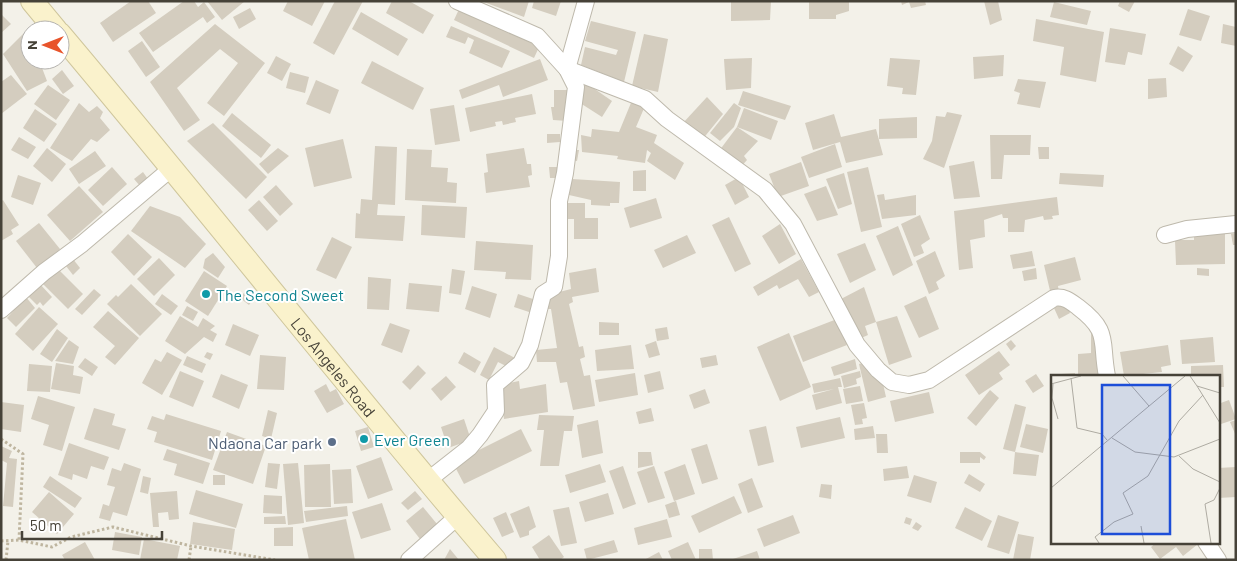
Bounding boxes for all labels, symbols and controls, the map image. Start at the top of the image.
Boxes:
north arrow [20,20,70,70]
text: N [23,40,40,50]
place label: The Second Sweet [216,285,344,304]
marker: The Second Sweet [200,288,212,300]
street label: Los Angeles Road [288,313,380,420]
inset map [1051,375,1220,544]
place label: Ever Green [374,430,450,449]
place label: Ndaona Car park [208,433,322,452]
marker: Ever Green [358,433,370,445]
marker: Ndaona Car park [326,436,338,448]
scale bar [22,508,162,540]
text: 50 m [30,516,62,534]

